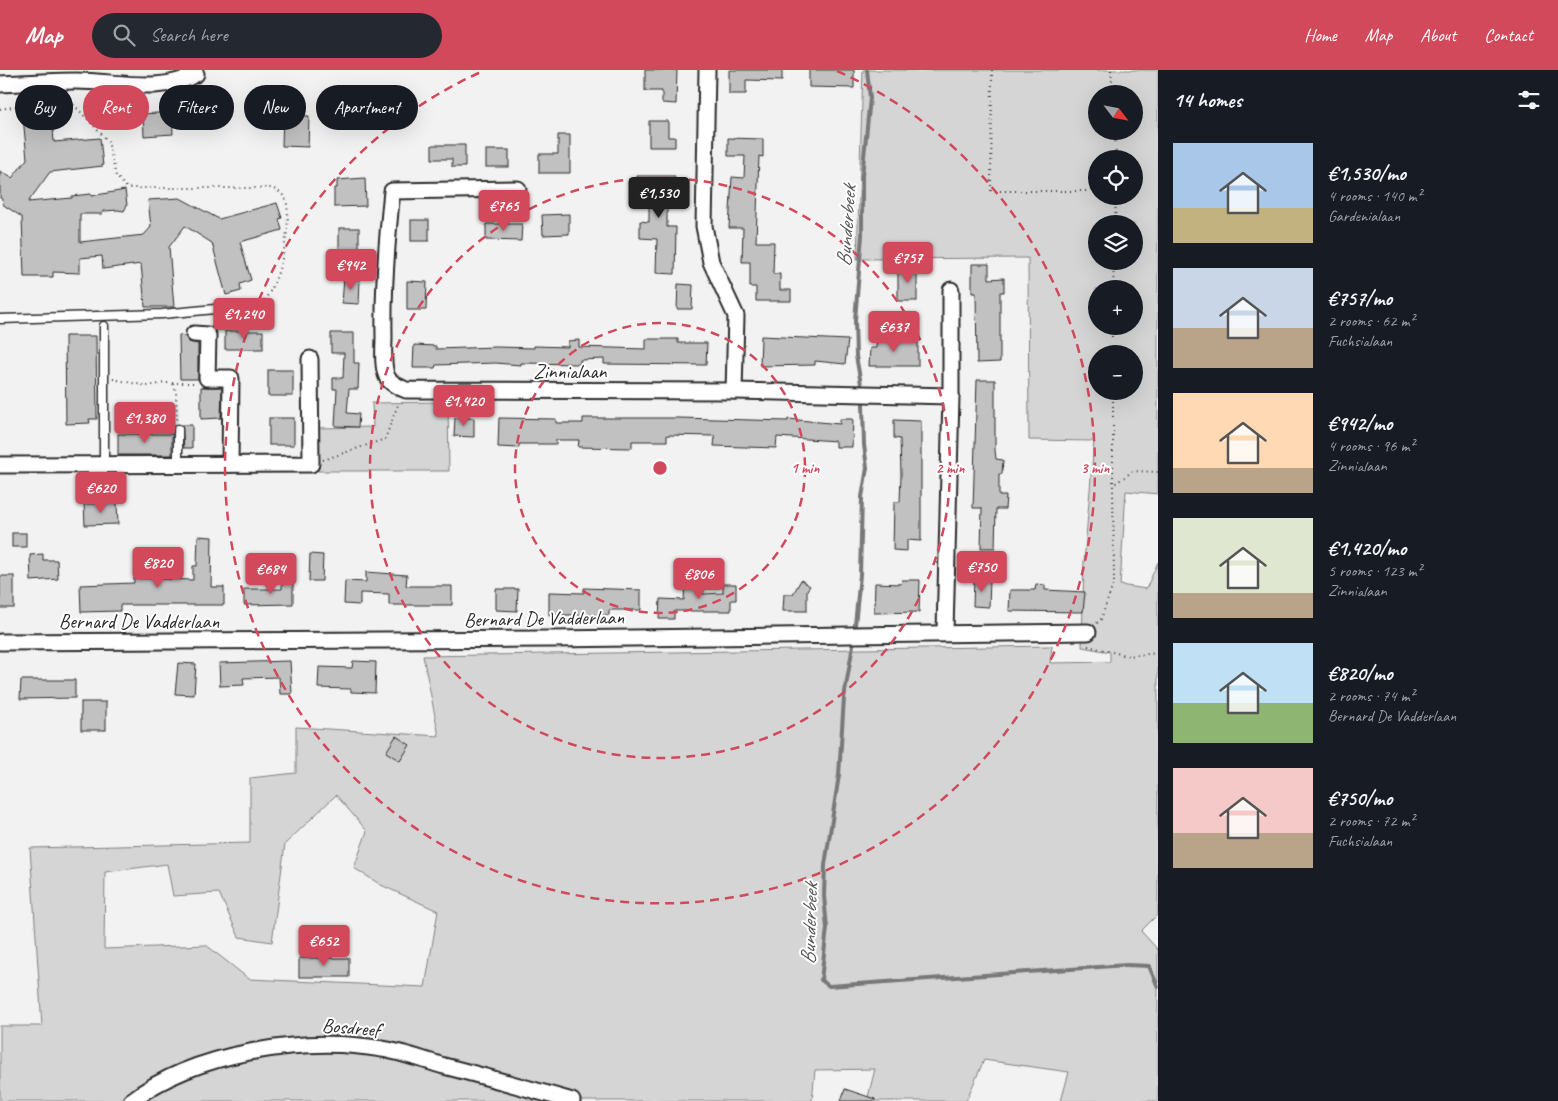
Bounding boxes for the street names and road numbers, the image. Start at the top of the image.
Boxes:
street label: Zinnialaan [533,359,608,384]
street label: Bernard De Vadderlaan [464,605,625,632]
street label: Bernard De Vadderlaan [59,609,220,634]
street label: Bosdreef [321,1013,385,1043]

